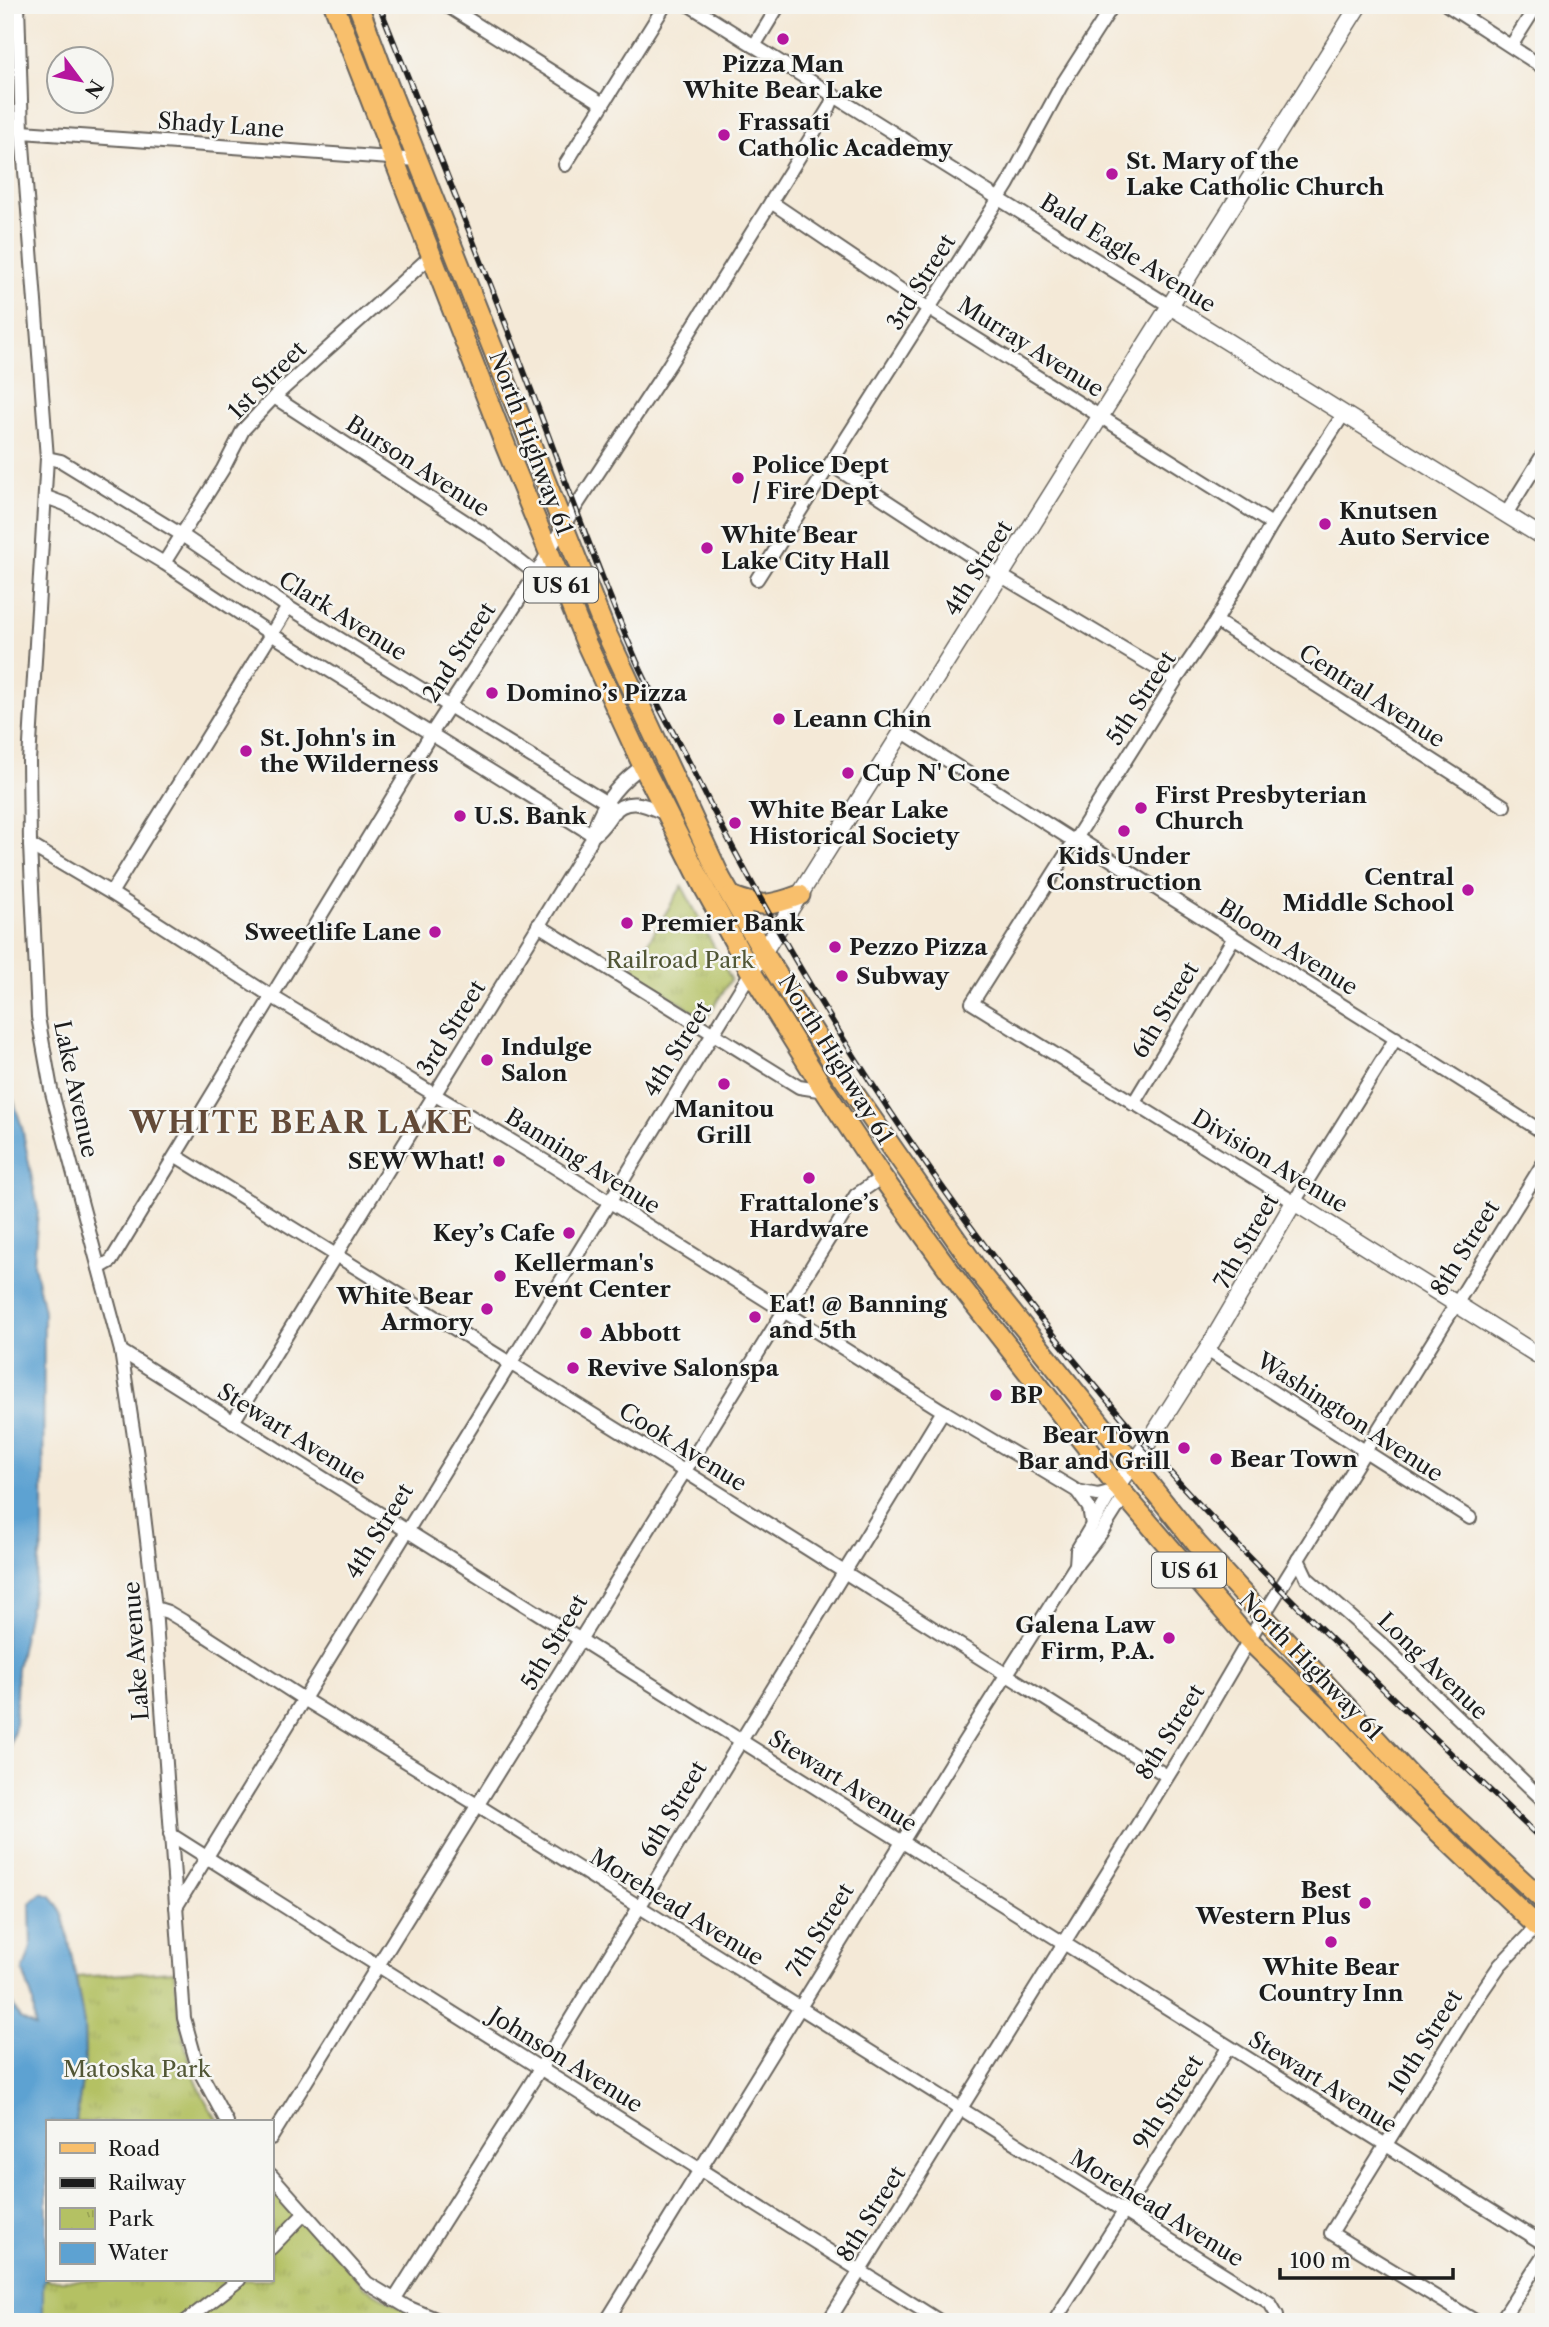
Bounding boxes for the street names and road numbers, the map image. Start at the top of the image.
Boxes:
street label: Shady Lane [157,107,285,143]
street label: Bald Eagle Avenue [1035,188,1221,318]
street label: 3rd Street [881,229,961,335]
street label: Murray Avenue [953,291,1109,403]
street label: 1st Street [222,335,312,425]
street label: North Highway 61 [483,347,579,539]
street label: Burson Avenue [341,409,495,523]
street label: 4th Street [938,515,1018,621]
street label: Clark Avenue [274,565,412,667]
road number: US 61 [524,568,598,602]
street label: 2nd Street [416,597,502,707]
street label: Central Avenue [1294,638,1450,754]
street label: 5th Street [1100,646,1182,750]
street label: Bloom Avenue [1213,893,1363,1001]
street label: 6th Street [1125,957,1205,1063]
street label: North Highway 61 [773,969,900,1149]
street label: 3rd Street [411,975,491,1081]
street label: 4th Street [637,996,717,1102]
street label: Lake Avenue [48,1018,104,1160]
street label: Banning Avenue [500,1102,666,1220]
street label: Division Avenue [1187,1103,1353,1219]
street label: 7th Street [1208,1188,1284,1294]
street label: 8th Street [1425,1195,1505,1301]
street label: Washington Avenue [1251,1346,1449,1488]
street label: Stewart Avenue [213,1377,371,1491]
street label: Cook Avenue [614,1397,752,1497]
street label: 4th Street [339,1478,419,1584]
road number: US 61 [1152,1552,1226,1588]
street label: Lake Avenue [117,1580,155,1722]
street label: North Highway 61 [1233,1586,1389,1746]
street label: 5th Street [515,1589,593,1695]
street label: Long Avenue [1372,1606,1494,1726]
street label: 8th Street [1130,1679,1210,1785]
street label: Stewart Avenue [764,1724,922,1838]
street label: 6th Street [633,1756,713,1862]
street label: Morehead Avenue [585,1842,769,1972]
street label: 7th Street [780,1878,860,1982]
street label: 10th Street [1382,1985,1468,2099]
street label: Johnson Avenue [481,2000,648,2119]
street label: Stewart Avenue [1244,2025,1402,2139]
street label: 9th Street [1127,2049,1209,2155]
street label: Morehead Avenue [1065,2143,1249,2273]
street label: 8th Street [831,2161,911,2267]

